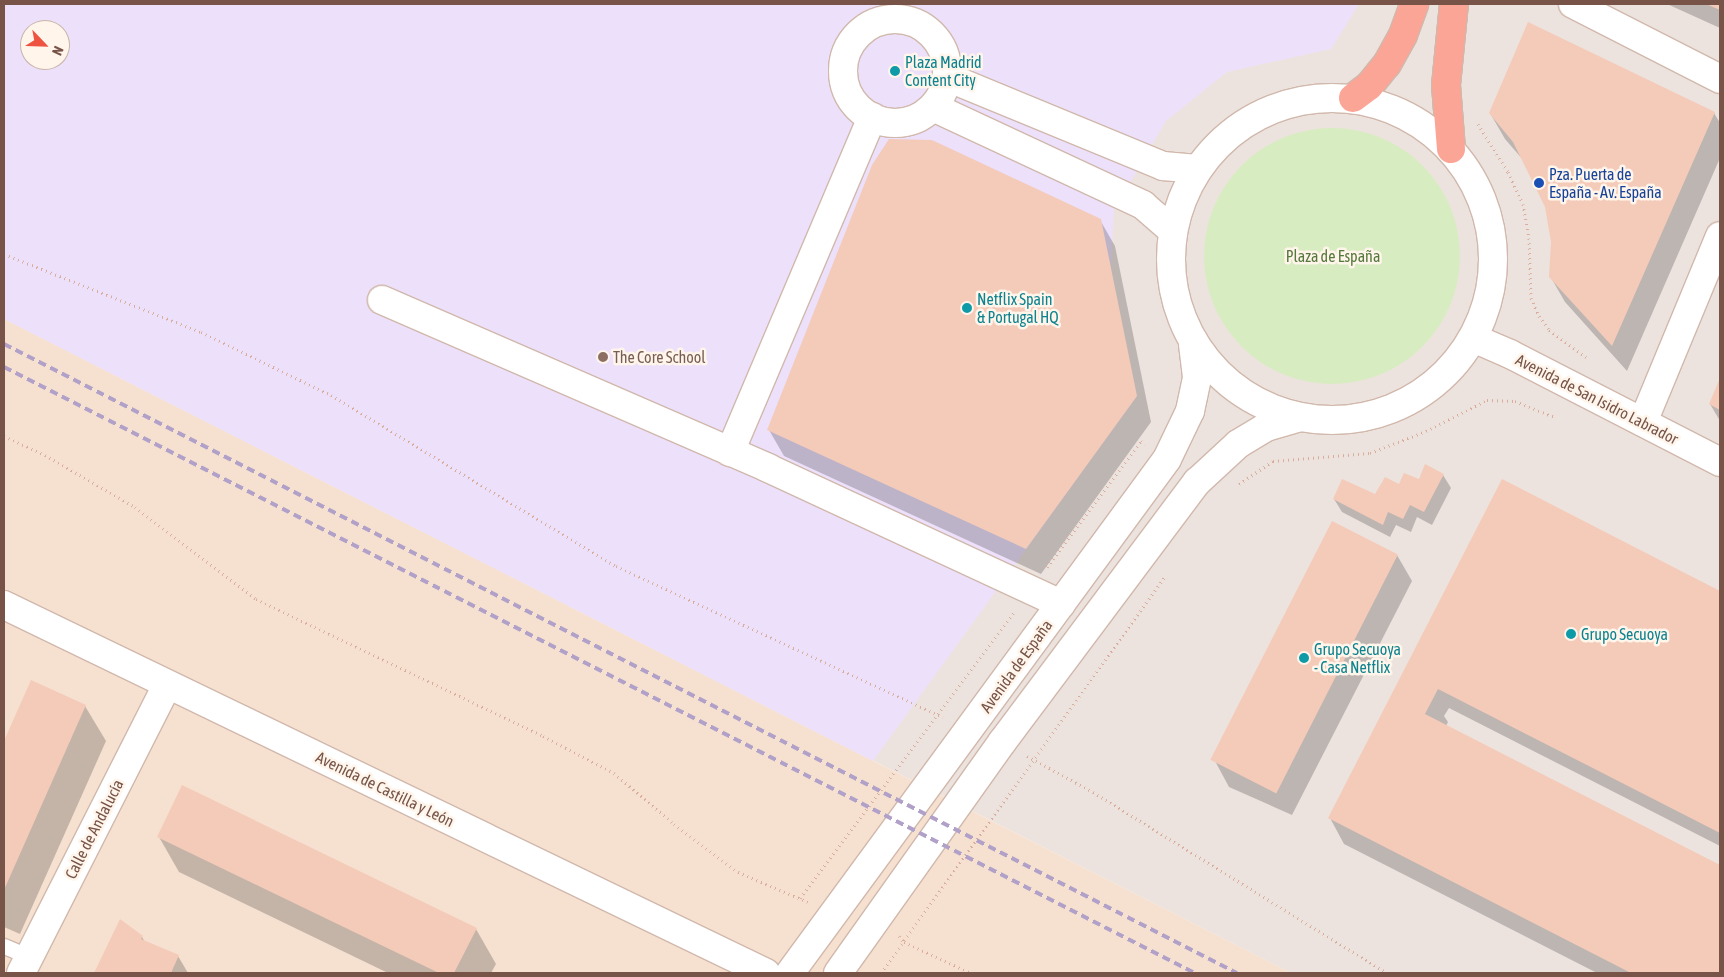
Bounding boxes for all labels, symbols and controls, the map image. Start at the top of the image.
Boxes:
north arrow [20,20,70,70]
text: N [49,44,67,58]
place label: Plaza Madrid Content City [905,52,982,90]
marker: Plaza Madrid Content City [889,65,901,77]
place label: Pza. Puerta de España - Av. España [1549,164,1662,202]
marker: Pza. Puerta de España - Av. España [1533,177,1545,189]
park label: Plaza de España [1286,246,1380,266]
place label: Netflix Spain & Portugal HQ [977,289,1059,327]
marker: Netflix Spain & Portugal HQ [961,302,973,314]
place label: The Core School [613,347,705,367]
street label: Avenida de San Isidro Labrador [1513,350,1681,448]
marker: The Core School [597,351,609,363]
street label: Avenida de España [976,616,1056,716]
place label: Grupo Secuoya [1581,624,1668,644]
marker: Grupo Secuoya [1565,628,1577,640]
place label: Grupo Secuoya - Casa Netflix [1314,639,1401,677]
marker: Grupo Secuoya - Casa Netflix [1298,652,1310,664]
street label: Avenida de Castilla y León [313,747,457,831]
street label: Calle de Andalucía [61,776,127,882]

